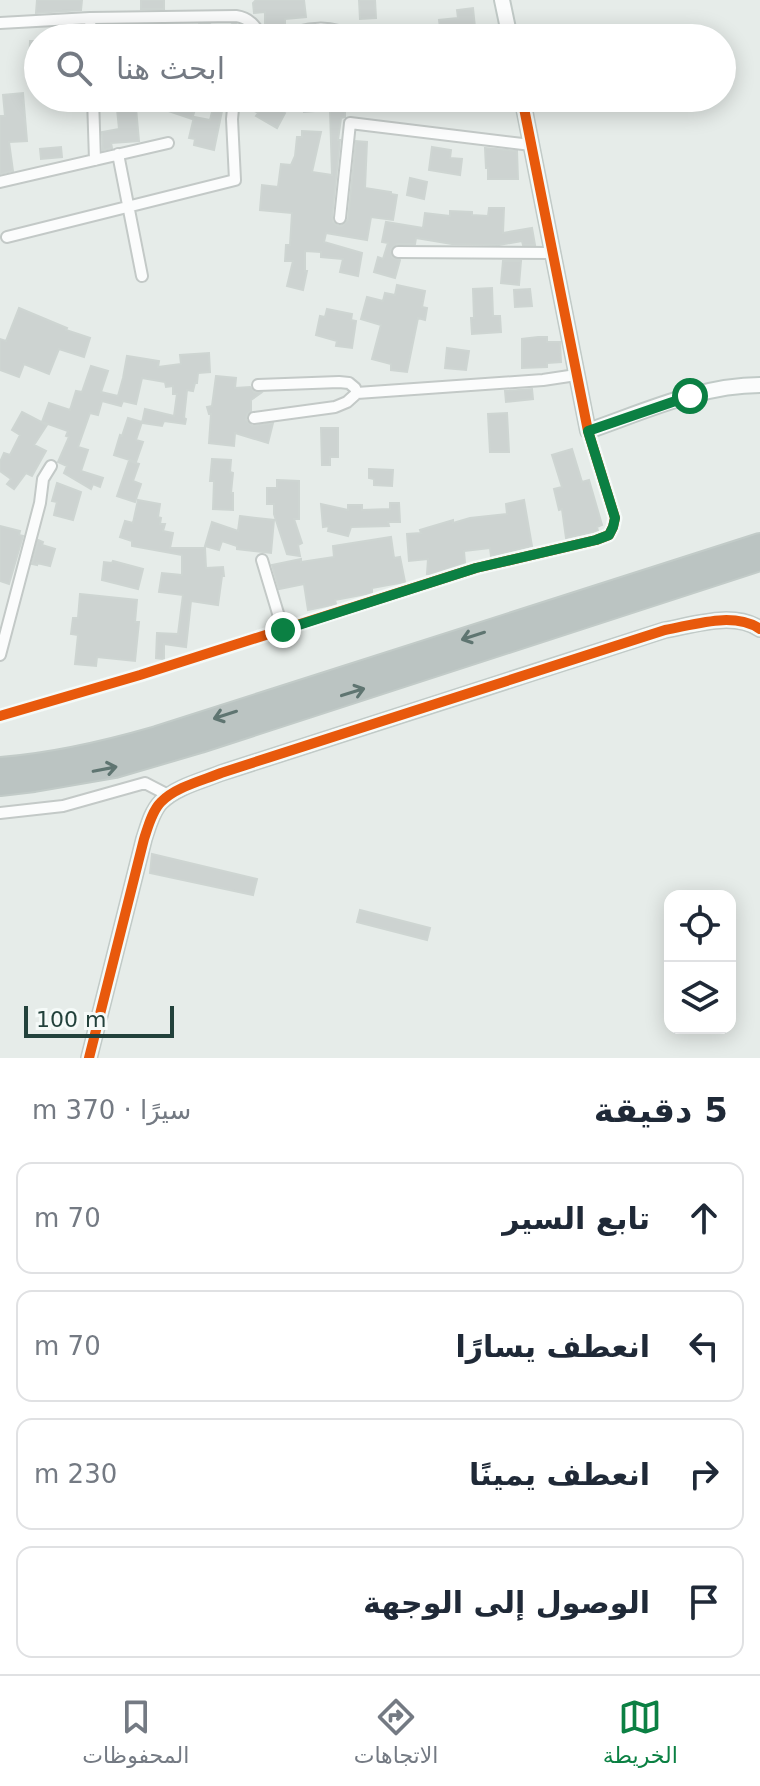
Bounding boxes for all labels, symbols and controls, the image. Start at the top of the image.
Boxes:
search box [24,24,736,112]
icon: search [52,46,96,90]
text: ابحث هنا [116,51,225,86]
route start [672,378,708,414]
route end [265,612,301,648]
one-way arrow [460,629,486,644]
one-way arrow [340,684,365,698]
one-way arrow [212,708,238,723]
one-way arrow [91,760,117,775]
map controls [664,890,736,1034]
button: locate [664,890,736,962]
button: layers [664,962,736,1034]
scale bar [24,1002,174,1038]
text: 100 m [36,1007,106,1032]
text: 5 دقيقة [594,1090,728,1130]
text: سيرًا · 370 m [32,1095,191,1125]
icon: ahead [682,1196,726,1240]
text: تابع السير [502,1201,650,1236]
text: 70 m [34,1203,101,1233]
icon: left [682,1324,726,1368]
text: انعطف يسارًا [456,1329,650,1364]
text: 70 m [34,1331,101,1361]
icon: right [682,1452,726,1496]
text: انعطف يمينًا [469,1457,650,1492]
text: 230 m [34,1459,117,1489]
icon: arrive [682,1580,726,1624]
text: الوصول إلى الوجهة [363,1585,650,1620]
tab: المحفوظات [82,1695,189,1768]
tab: الاتجاهات [354,1695,438,1768]
tab: الخريطة [603,1695,678,1768]

